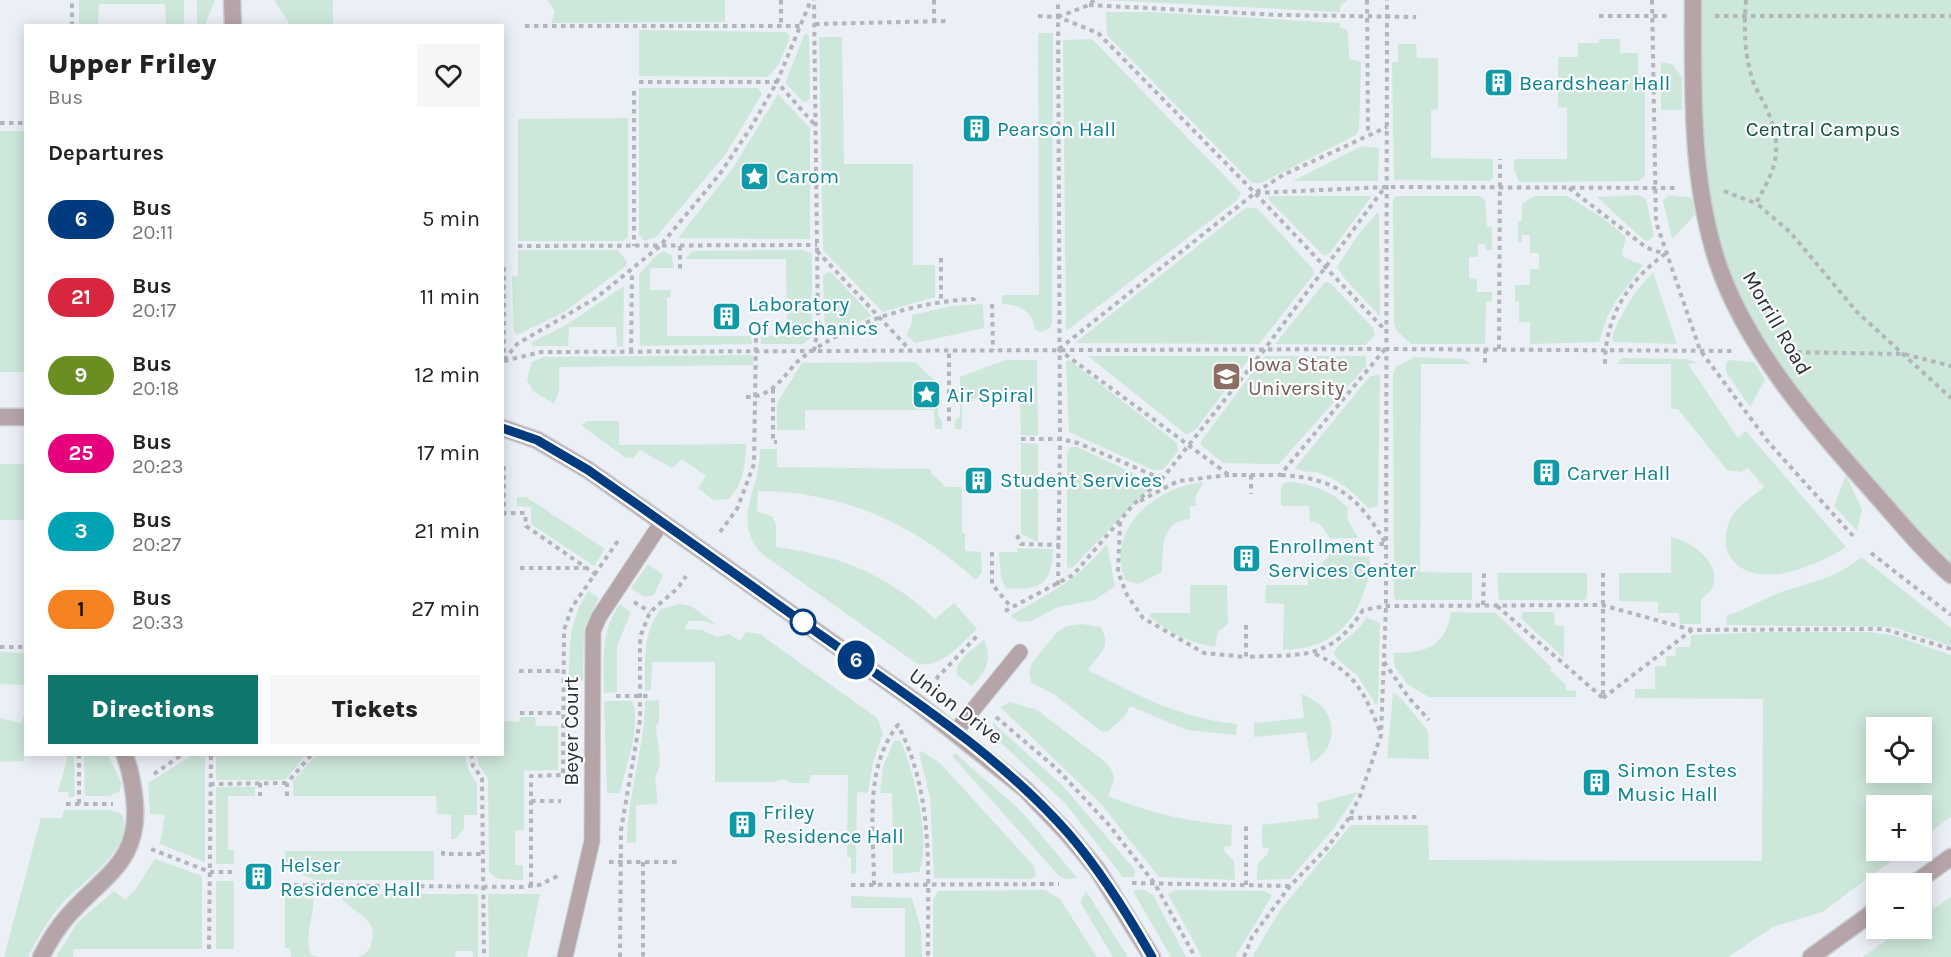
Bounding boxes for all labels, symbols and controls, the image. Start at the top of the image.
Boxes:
button: heart [417,44,480,107]
text: Upper Friley [48,47,217,80]
building icon: Beardshear Hall [1482,67,1514,99]
place label: Beardshear Hall [1519,71,1670,95]
text: Bus [48,86,83,109]
building icon: Pearson Hall [960,113,992,145]
place label: Pearson Hall [997,117,1116,141]
park label: Central Campus [1746,117,1900,141]
text: Departures [48,140,164,166]
place icon: Carom [739,160,771,192]
place label: Carom [776,164,839,188]
text: Bus [132,195,172,221]
text: 5 min [422,206,480,232]
text: 6 [75,207,87,231]
text: 20:11 [132,221,173,244]
street label: Morrill Road [1738,267,1816,379]
text: Bus [132,273,172,299]
text: 11 min [420,284,480,310]
text: 21 [71,285,91,309]
place label: Laboratory Of Mechanics [748,292,878,340]
text: 20:17 [132,299,176,322]
building icon: Laboratory Of Mechanics [711,300,743,332]
text: Bus [132,351,172,377]
place label: Iowa State University [1248,352,1348,400]
school or university icon: Iowa State University [1211,360,1243,392]
text: 12 min [414,362,480,388]
text: 9 [75,363,87,387]
text: 20:18 [132,377,179,400]
place icon: Air Spiral [910,379,942,411]
place label: Air Spiral [947,383,1034,407]
text: Bus [132,429,172,455]
text: 17 min [417,440,480,466]
text: 25 [69,441,93,465]
text: 20:23 [132,455,183,478]
building icon: Carver Hall [1530,457,1562,489]
place label: Carver Hall [1567,461,1670,485]
building icon: Student Services [963,464,995,496]
place label: Student Services [1000,468,1163,492]
text: Bus [132,507,172,533]
text: 21 min [414,518,480,544]
text: 3 [74,519,88,543]
text: 20:27 [132,533,181,556]
place label: Enrollment Services Center [1268,534,1417,582]
building icon: Enrollment Services Center [1231,542,1263,574]
text: Bus [132,585,172,611]
text: 27 min [411,596,480,622]
text: 1 [77,597,85,621]
unlabelled marker [790,609,816,635]
text: 20:33 [132,611,184,634]
line badge: 6 [836,640,876,680]
text: 6 [850,648,862,672]
street label: Union Drive [905,663,1007,749]
button: Directions [48,675,258,744]
button: Tickets [270,675,480,744]
street label: Beyer Court [559,676,583,786]
map controls [1866,717,1932,939]
button: locate [1866,717,1932,783]
place label: Simon Estes Music Hall [1617,758,1737,806]
building icon: Simon Estes Music Hall [1580,766,1612,798]
button: + [1866,795,1932,861]
place label: Friley Residence Hall [763,800,904,848]
building icon: Friley Residence Hall [726,808,758,840]
place label: Helser Residence Hall [280,853,421,901]
building icon: Helser Residence Hall [243,861,275,893]
button: − [1866,873,1932,939]

